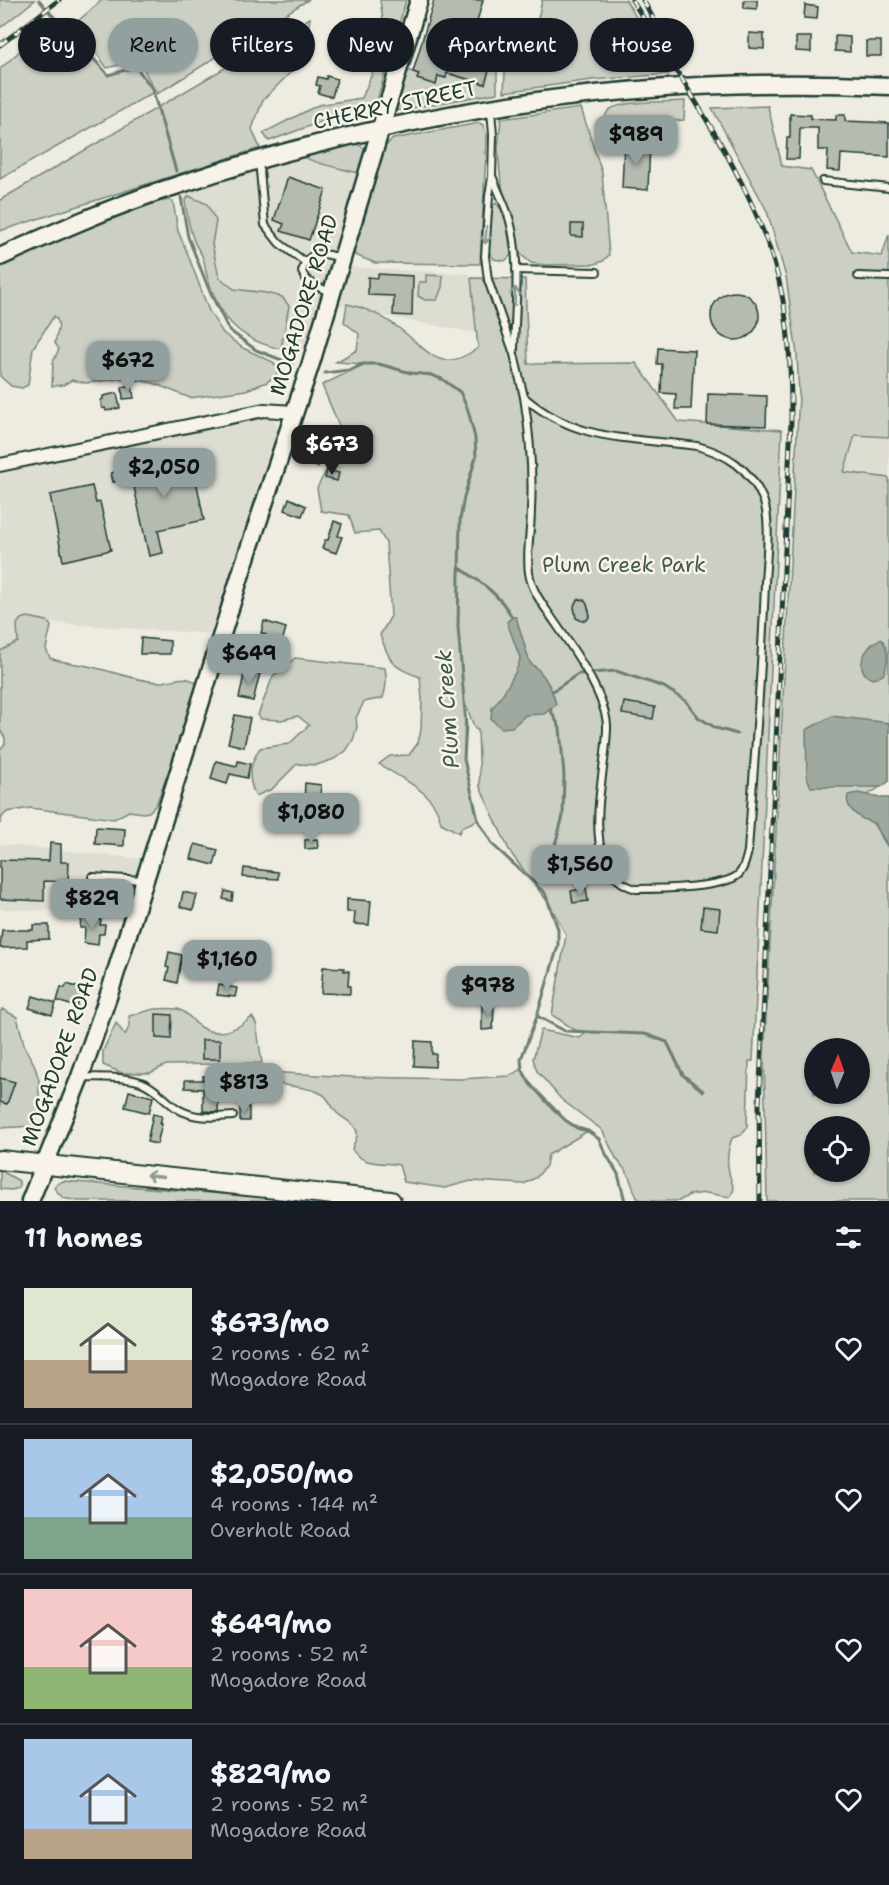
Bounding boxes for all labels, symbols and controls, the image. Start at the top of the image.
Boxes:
chip: Buy [18,18,96,72]
chip: Rent [108,18,198,72]
chip: Filters [210,18,315,72]
chip: New [327,18,414,72]
chip: Apartment [426,18,578,72]
chip: House [590,18,694,72]
street label: CHERRY STREET [310,74,480,136]
pin: $989 [600,115,672,166]
text: $989 [609,121,663,147]
street label: MOGADORE ROAD [263,211,345,399]
one-way arrow [481,225,492,245]
one-way arrow [510,286,521,306]
pin: $672 [92,341,164,392]
text: $672 [101,347,155,373]
pin: $673 [296,425,368,476]
text: $673 [305,431,359,457]
pin: $2,050 [115,448,213,499]
text: $2,050 [128,454,200,480]
park label: Plum Creek Park [542,551,706,579]
pin: $649 [213,634,285,685]
text: $649 [221,640,277,666]
water label: Plum Creek [429,648,466,769]
pin: $1,080 [262,793,360,844]
text: $1,080 [277,799,345,825]
pin: $1,560 [531,845,629,896]
text: $1,560 [546,851,614,877]
pin: $829 [56,879,128,930]
text: $829 [65,885,119,911]
pin: $1,160 [178,940,276,991]
text: $1,160 [196,946,258,972]
street label: MOGADORE ROAD [15,964,105,1150]
pin: $978 [452,966,524,1017]
text: $978 [461,972,515,998]
north arrow [804,1038,870,1104]
map controls [804,1038,870,1182]
pin: $813 [208,1063,280,1114]
text: $813 [219,1069,269,1095]
button: locate [804,1116,870,1182]
one-way arrow [146,1171,166,1182]
text: 11 homes [24,1220,143,1255]
icon: filters [832,1221,865,1254]
text: $673/mo [210,1305,330,1340]
icon: home [72,1312,144,1384]
icon: heart [832,1332,865,1365]
text: 2 rooms · 62 m² [210,1340,370,1366]
text: Mogadore Road [210,1366,367,1392]
text: $2,050/mo [210,1456,354,1491]
icon: home [72,1463,144,1535]
icon: heart [832,1483,865,1516]
text: 4 rooms · 144 m² [210,1491,378,1517]
text: Overholt Road [210,1517,350,1543]
text: $649/mo [210,1606,332,1641]
icon: home [72,1613,144,1685]
icon: heart [832,1633,865,1666]
text: 2 rooms · 52 m² [210,1641,368,1667]
text: Mogadore Road [210,1667,367,1693]
text: $829/mo [210,1756,331,1791]
icon: home [72,1763,144,1835]
icon: heart [832,1783,865,1816]
text: 2 rooms · 52 m² [210,1791,368,1817]
text: Mogadore Road [210,1817,367,1843]

